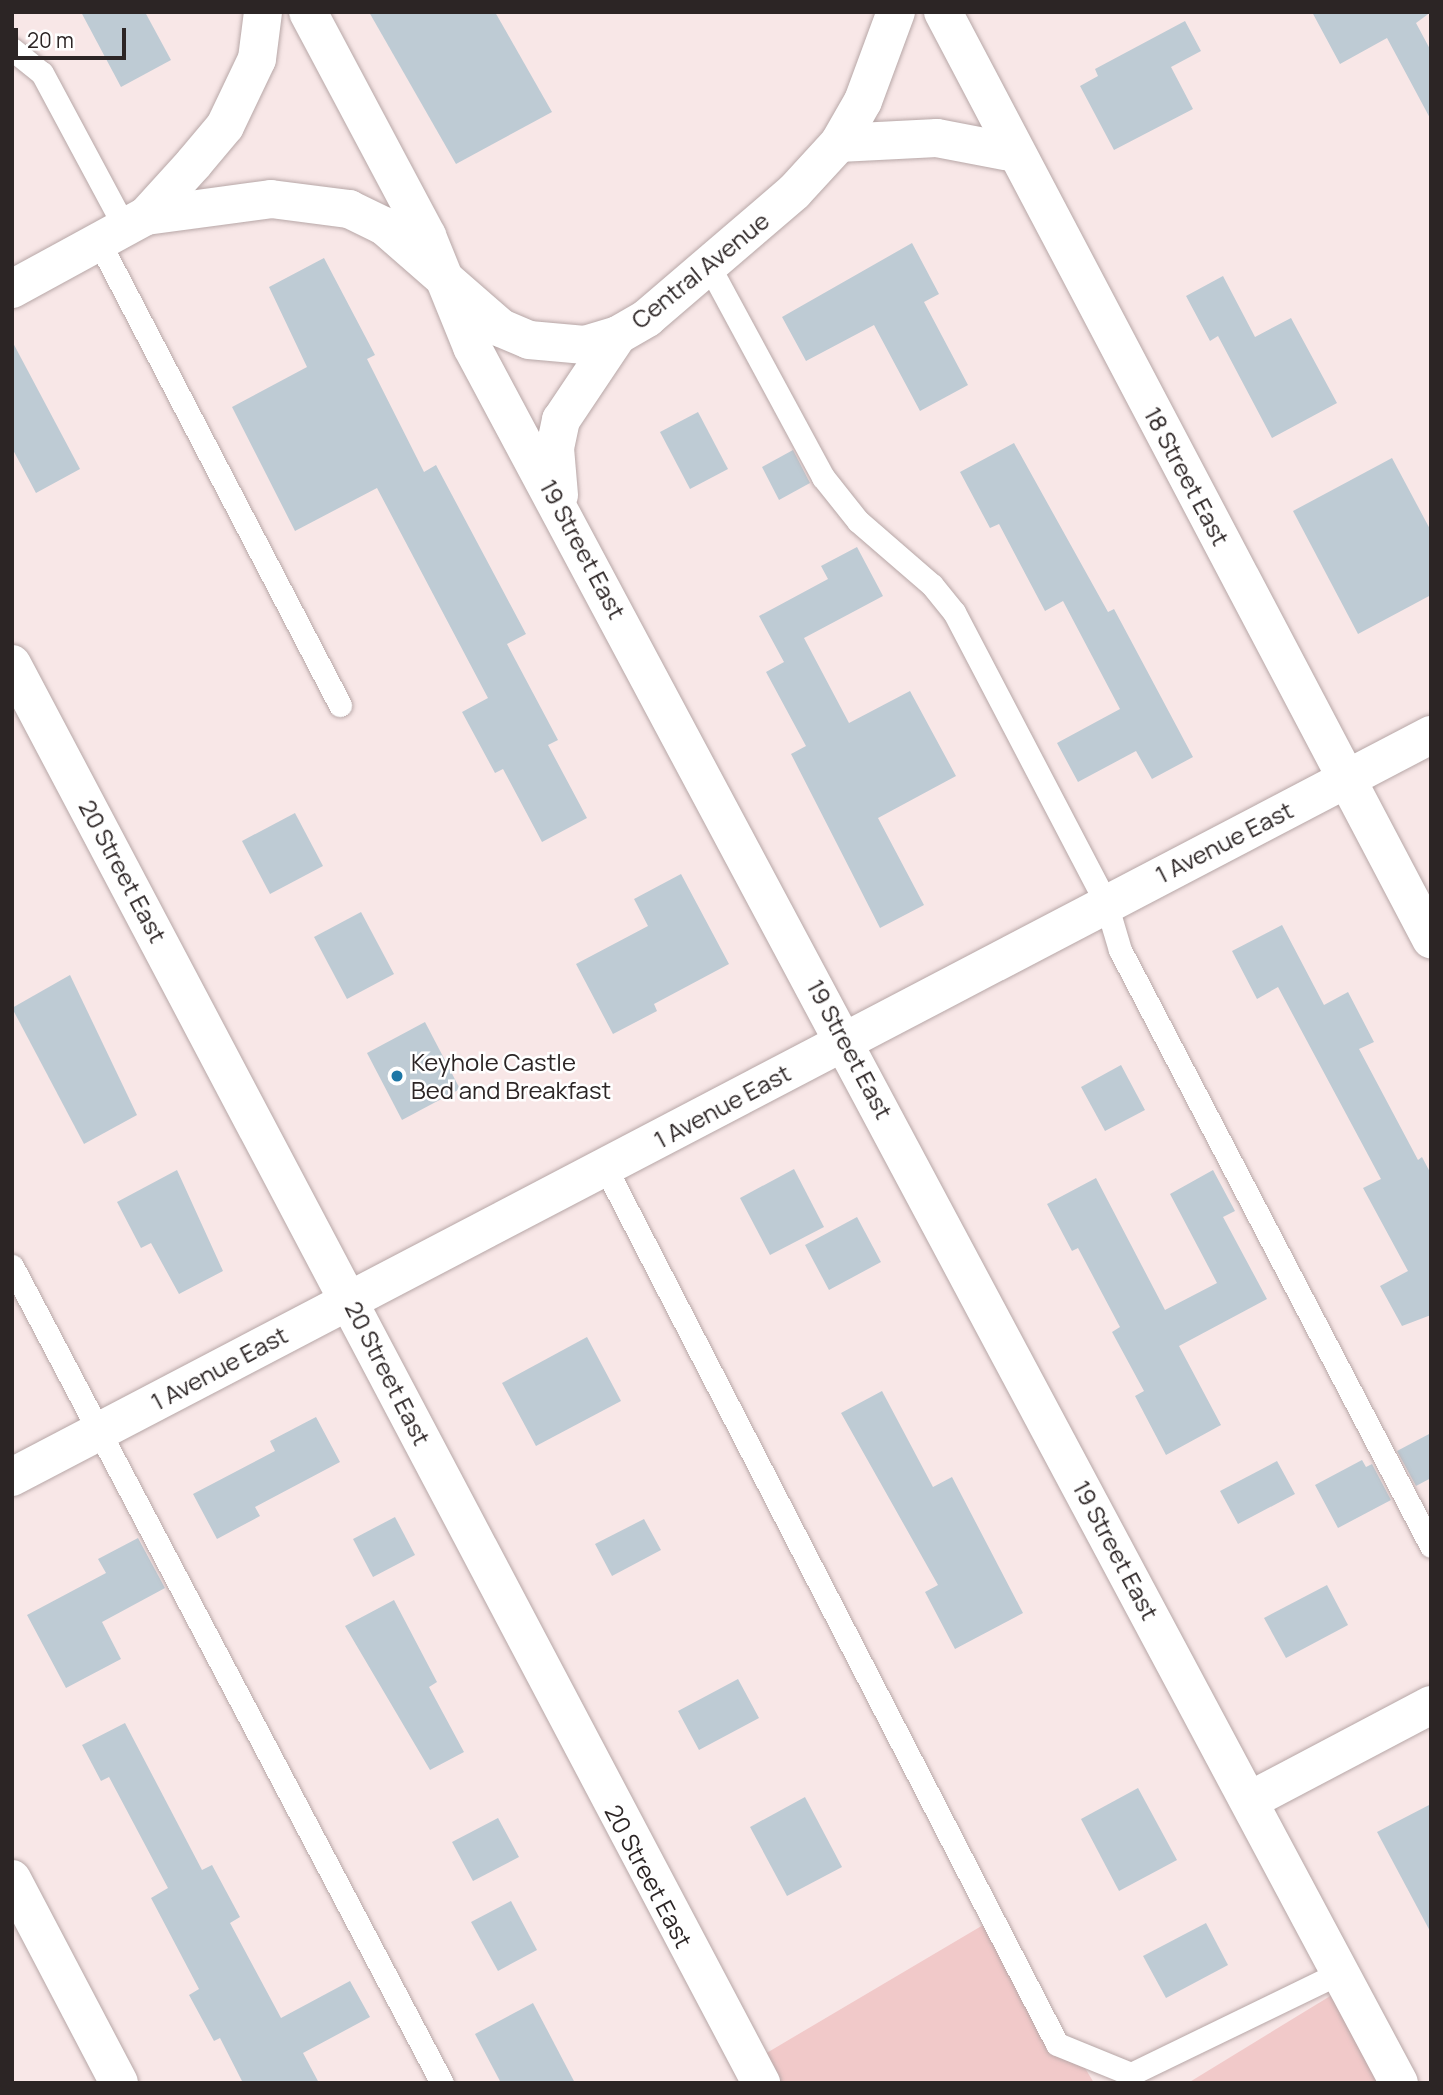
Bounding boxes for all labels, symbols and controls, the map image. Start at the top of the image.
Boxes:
scale bar [18,14,130,58]
text: 20 m [27,26,74,54]
street label: Central Avenue [625,206,775,334]
street label: 18 Street East [1138,402,1236,550]
street label: 19 Street East [534,474,632,624]
street label: 20 Street East [73,795,173,947]
street label: 1 Avenue East [1150,795,1298,889]
street label: 19 Street East [801,974,899,1124]
place label: Keyhole Castle Bed and Breakfast [411,1048,611,1104]
street label: 1 Avenue East [649,1058,795,1154]
marker: Keyhole Castle Bed and Breakfast [389,1068,405,1084]
street label: 20 Street East [339,1296,437,1450]
street label: 1 Avenue East [146,1320,292,1416]
street label: 19 Street East [1067,1475,1165,1625]
street label: 20 Street East [599,1800,699,1952]

